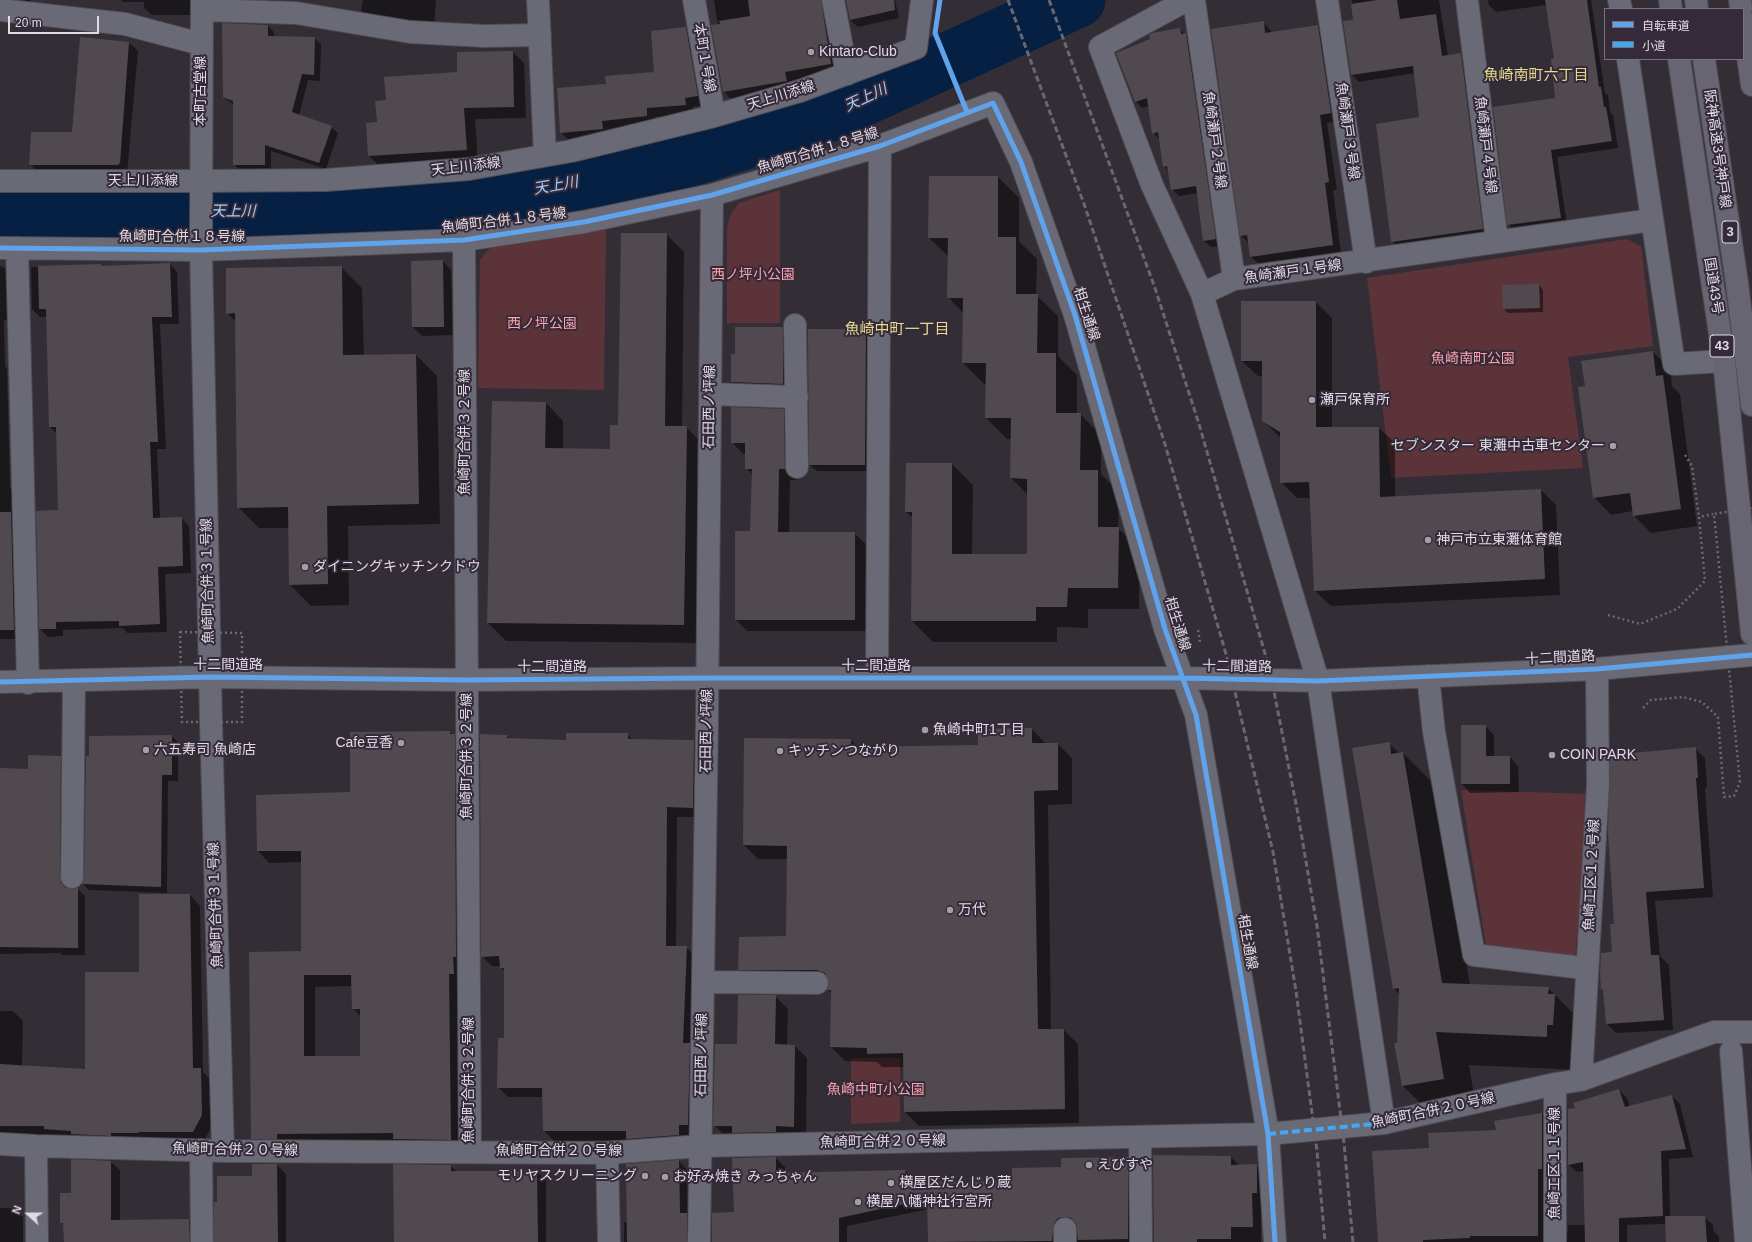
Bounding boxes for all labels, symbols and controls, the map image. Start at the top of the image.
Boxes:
scale bar [10,8,101,34]
legend [1604,8,1744,60]
text: 20 m [15,16,42,30]
text: 自転車道 [1642,19,1690,33]
street label: 本町１号線 [690,22,718,94]
text: 小道 [1642,39,1666,53]
place label: Kintaro-Club [819,44,897,60]
marker: Kintaro-Club [806,47,816,57]
street label: 本町古堂線 [193,56,209,126]
district label: 魚崎南町六丁目 [1484,67,1588,85]
street label: 天上川添線 [745,78,817,114]
water label: 天上川 [842,80,890,116]
street label: 魚崎瀬戸３号線 [1332,81,1362,181]
street label: 阪神高速3号神戸線 [1700,89,1734,209]
street label: 魚崎瀬戸２号線 [1199,90,1229,190]
street label: 魚崎瀬戸４号線 [1471,95,1499,195]
street label: 魚崎町合併１８号線 [755,125,881,177]
street label: 天上川添線 [430,154,502,180]
street label: 天上川添線 [108,173,178,189]
water label: 天上川 [532,173,580,199]
water label: 天上川 [211,203,255,221]
street label: 魚崎町合併１８号線 [440,205,568,237]
road number: 3 [1722,221,1738,243]
street label: 魚崎町合併１８号線 [119,229,245,245]
street label: 国道43号 [1700,256,1726,316]
street label: 魚崎瀬戸１号線 [1243,257,1343,287]
park label: 西ノ坪小公園 [711,267,795,283]
street label: 相生通線 [1069,285,1103,343]
park label: 西ノ坪公園 [507,316,577,332]
district label: 魚崎中町一丁目 [845,321,949,339]
road number: 43 [1710,335,1734,357]
park label: 魚崎南町公園 [1431,351,1515,367]
street label: 石田西ノ坪線 [701,365,719,449]
street label: 魚崎町合併３２号線 [457,369,473,495]
place label: 瀬戸保育所 [1320,392,1390,408]
marker: 瀬戸保育所 [1307,395,1317,405]
place label: セブンスター 東灘中古車センター [1391,438,1605,454]
marker: セブンスター 東灘中古車センター [1608,441,1618,451]
street label: 魚崎町合併３１号線 [199,518,217,644]
place label: 神戸市立東灘体育館 [1436,532,1562,548]
marker: 神戸市立東灘体育館 [1423,535,1433,545]
place label: ダイニングキッチンクドウ [313,559,481,575]
marker: ダイニングキッチンクドウ [300,562,310,572]
street label: 相生通線 [1161,595,1193,653]
street label: 十二間道路 [1525,648,1595,668]
street label: 十二間道路 [193,657,263,673]
street label: 十二間道路 [841,658,911,674]
street label: 十二間道路 [1202,658,1272,676]
street label: 十二間道路 [517,659,587,675]
street label: 石田西ノ坪線 [698,689,716,773]
street label: 魚崎町合併３２号線 [459,693,475,819]
place label: 魚崎中町1丁目 [933,722,1025,738]
marker: 魚崎中町1丁目 [920,725,930,735]
place label: Cafe豆香 [335,735,393,751]
marker: Cafe豆香 [396,738,406,748]
place label: 六五寿司 魚崎店 [154,742,256,758]
place label: キッチンつながり [788,743,900,759]
marker: 六五寿司 魚崎店 [141,745,151,755]
marker: キッチンつながり [775,746,785,756]
place label: COIN PARK [1560,747,1636,763]
marker: COIN PARK [1547,750,1557,760]
street label: 魚崎工区１２号線 [1581,819,1603,931]
street label: 魚崎町合併３１号線 [205,842,227,968]
place label: 万代 [958,902,986,918]
marker: 万代 [945,905,955,915]
street label: 相生通線 [1234,913,1260,971]
street label: 石田西ノ坪線 [693,1013,711,1097]
street label: 魚崎町合併３２号線 [461,1017,477,1143]
park label: 魚崎中町小公園 [827,1082,925,1098]
street label: 魚崎町合併２０号線 [1370,1090,1496,1132]
street label: 魚崎工区１１号線 [1547,1107,1563,1219]
street label: 魚崎町合併２０号線 [820,1133,946,1151]
street label: 魚崎町合併２０号線 [172,1141,298,1159]
street label: 魚崎町合併２０号線 [496,1143,622,1159]
place label: えびすや [1097,1157,1153,1173]
marker: えびすや [1084,1160,1094,1170]
place label: モリヤスクリーニング [497,1168,637,1184]
place label: お好み焼き みっちゃん [673,1169,817,1185]
marker: モリヤスクリーニング [640,1171,650,1181]
marker: お好み焼き みっちゃん [660,1172,670,1182]
place label: 横屋区だんじり蔵 [899,1175,1011,1191]
marker: 横屋区だんじり蔵 [886,1178,896,1188]
north arrow [8,1194,48,1234]
place label: 横屋八幡神社行宮所 [866,1194,992,1210]
marker: 横屋八幡神社行宮所 [853,1197,863,1207]
text: N [10,1204,24,1216]

